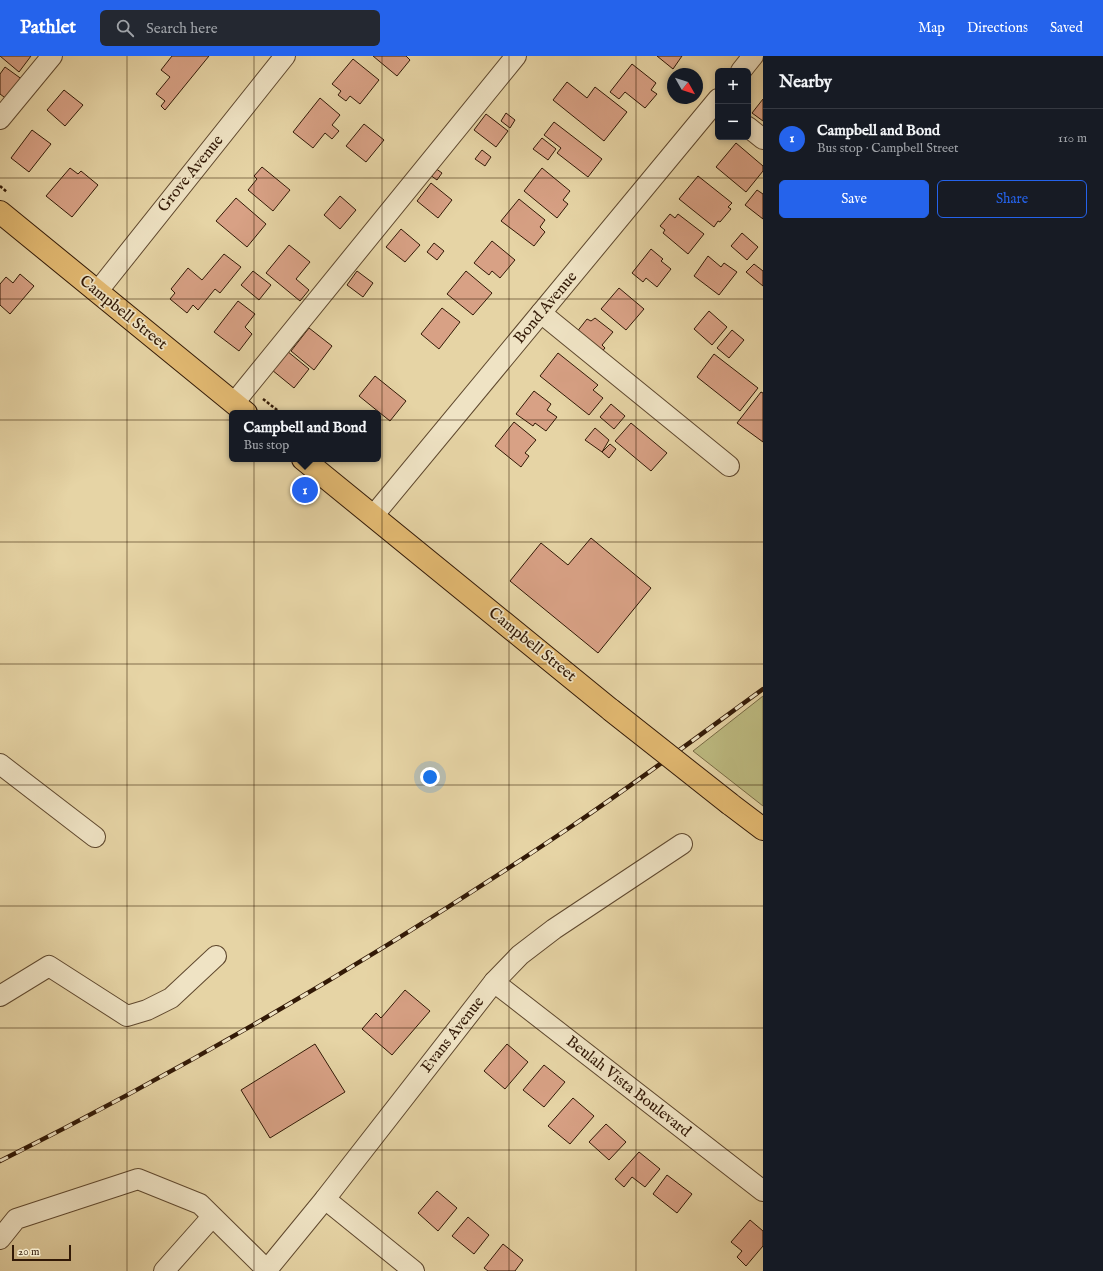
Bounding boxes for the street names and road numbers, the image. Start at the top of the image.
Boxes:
street label: Grove Avenue [154,131,228,217]
street label: Bond Avenue [510,268,582,348]
street label: Campbell Street [75,271,171,355]
street label: Campbell Street [484,603,580,687]
street label: Evans Avenue [417,993,489,1077]
street label: Beulah Vista Boulevard [561,1032,695,1142]

